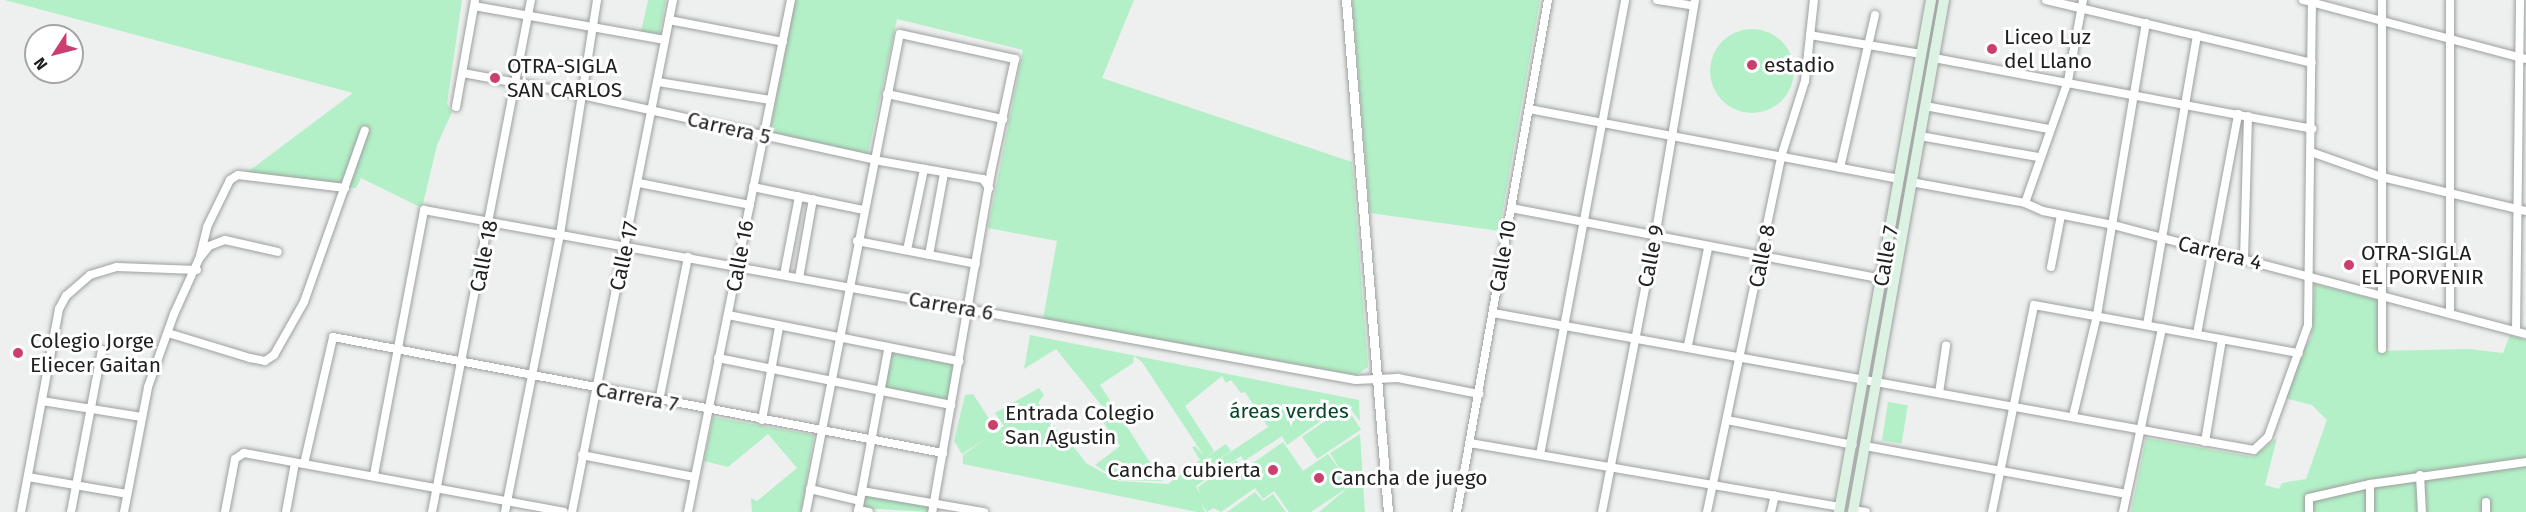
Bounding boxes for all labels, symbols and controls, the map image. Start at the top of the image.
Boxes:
north arrow [24,24,84,84]
place label: Liceo Luz del Llano [2004,24,2092,74]
marker: Liceo Luz del Llano [1985,42,1999,56]
place label: estadio [1764,52,1835,78]
place label: OTRA-SIGLA SAN CARLOS [507,53,622,103]
text: N [30,54,51,74]
marker: estadio [1745,58,1759,72]
marker: OTRA-SIGLA SAN CARLOS [488,71,502,85]
street label: Carrera 5 [685,106,773,150]
street label: Calle 18 [465,218,503,294]
street label: Calle 16 [721,218,759,294]
street label: Calle 10 [1484,218,1522,294]
street label: Calle 17 [604,219,644,293]
street label: Calle 8 [1744,222,1780,290]
street label: Calle 9 [1633,223,1669,289]
street label: Calle 7 [1868,224,1904,288]
street label: Carrera 4 [2175,230,2265,276]
place label: OTRA-SIGLA EL PORVENIR [2361,240,2484,290]
marker: OTRA-SIGLA EL PORVENIR [2342,258,2356,272]
street label: Carrera 6 [907,286,995,326]
place label: Colegio Jorge Eliecer Gaitan [30,328,161,378]
marker: Colegio Jorge Eliecer Gaitan [11,346,25,360]
street label: Carrera 7 [594,377,680,417]
park label: áreas verdes [1229,398,1349,424]
place label: Entrada Colegio San Agustin [1005,400,1154,450]
marker: Entrada Colegio San Agustin [986,418,1000,432]
place label: Cancha cubierta [1108,457,1261,483]
marker: Cancha cubierta [1266,463,1280,477]
place label: Cancha de juego [1331,465,1488,491]
marker: Cancha de juego [1312,471,1326,485]

